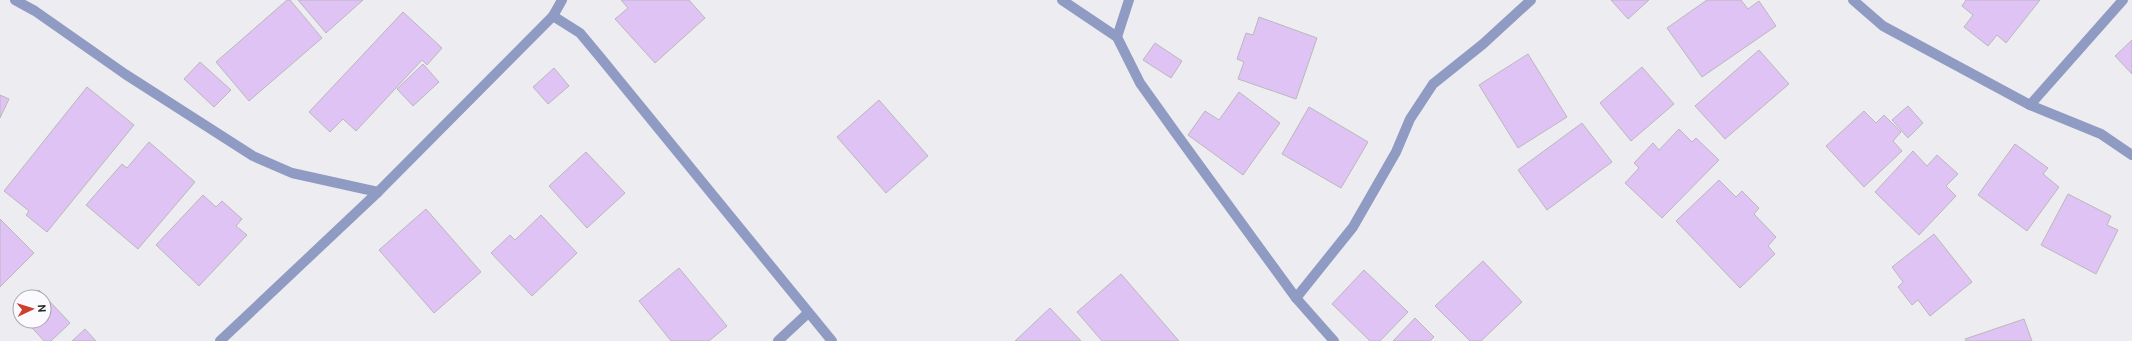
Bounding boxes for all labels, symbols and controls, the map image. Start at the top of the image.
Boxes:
north arrow [12,289,52,329]
text: N [35,304,49,313]

